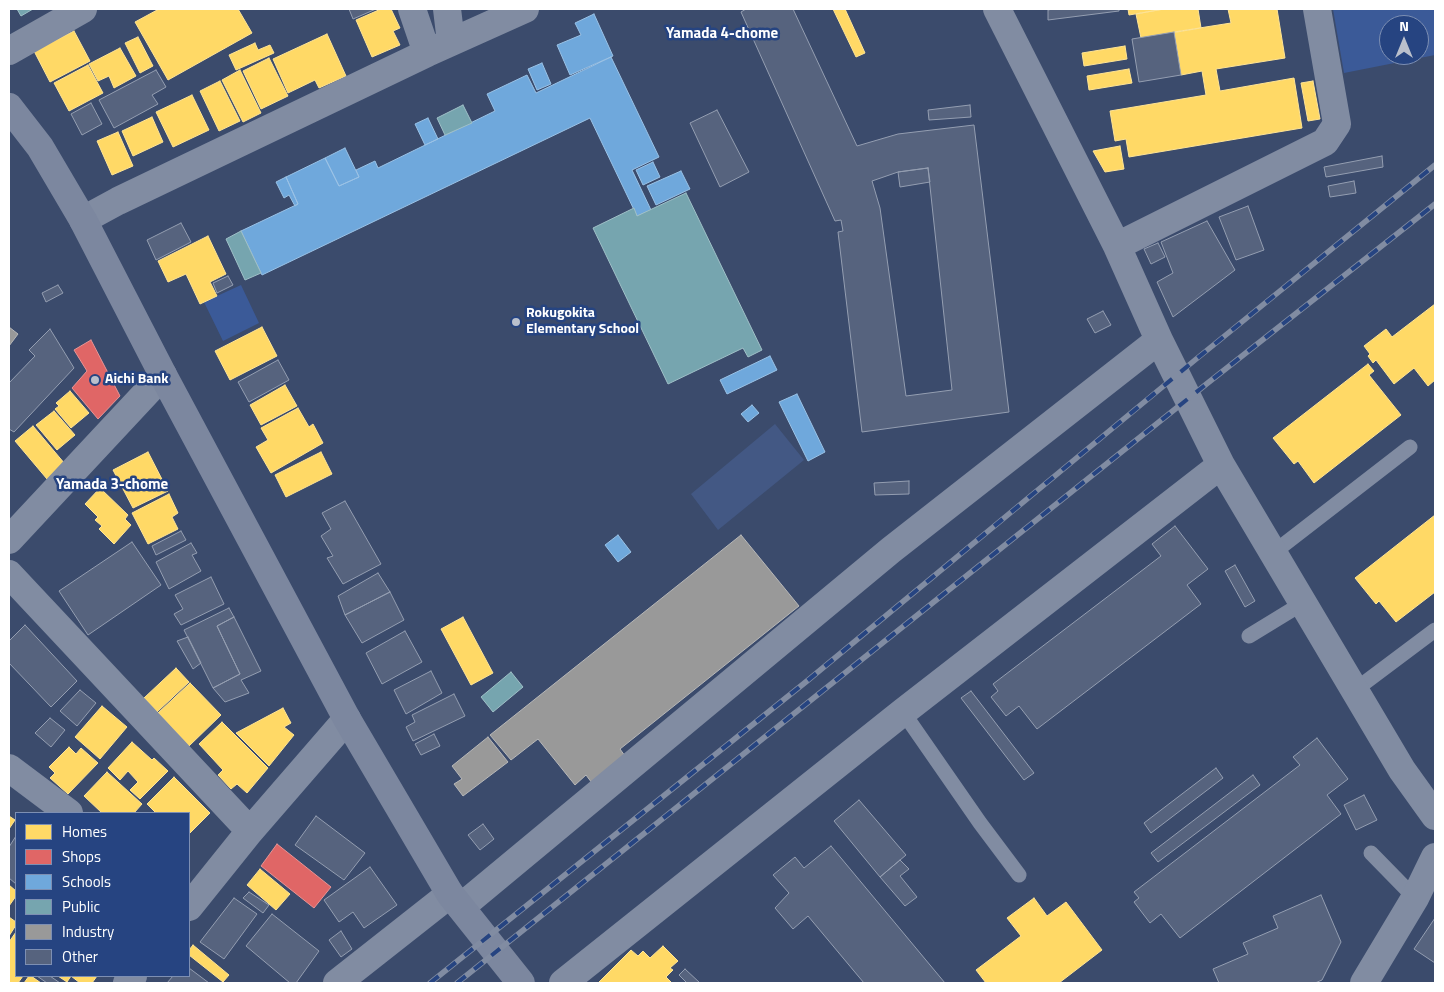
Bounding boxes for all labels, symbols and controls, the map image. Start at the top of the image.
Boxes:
north arrow [1379,15,1429,65]
text: N [1399,15,1409,36]
district label: Yamada 4-chome [666,25,778,43]
place label: Rokugokita Elementary School [526,306,639,338]
marker: Rokugokita Elementary School [510,316,522,328]
place label: Aichi Bank [105,372,168,388]
marker: Aichi Bank [89,374,101,386]
district label: Yamada 3-chome [56,476,168,494]
legend [15,812,190,977]
text: Homes [62,820,107,843]
text: Shops [62,845,101,868]
text: Schools [62,870,111,893]
text: Public [62,895,100,918]
text: Industry [62,920,114,943]
text: Other [62,945,98,968]

